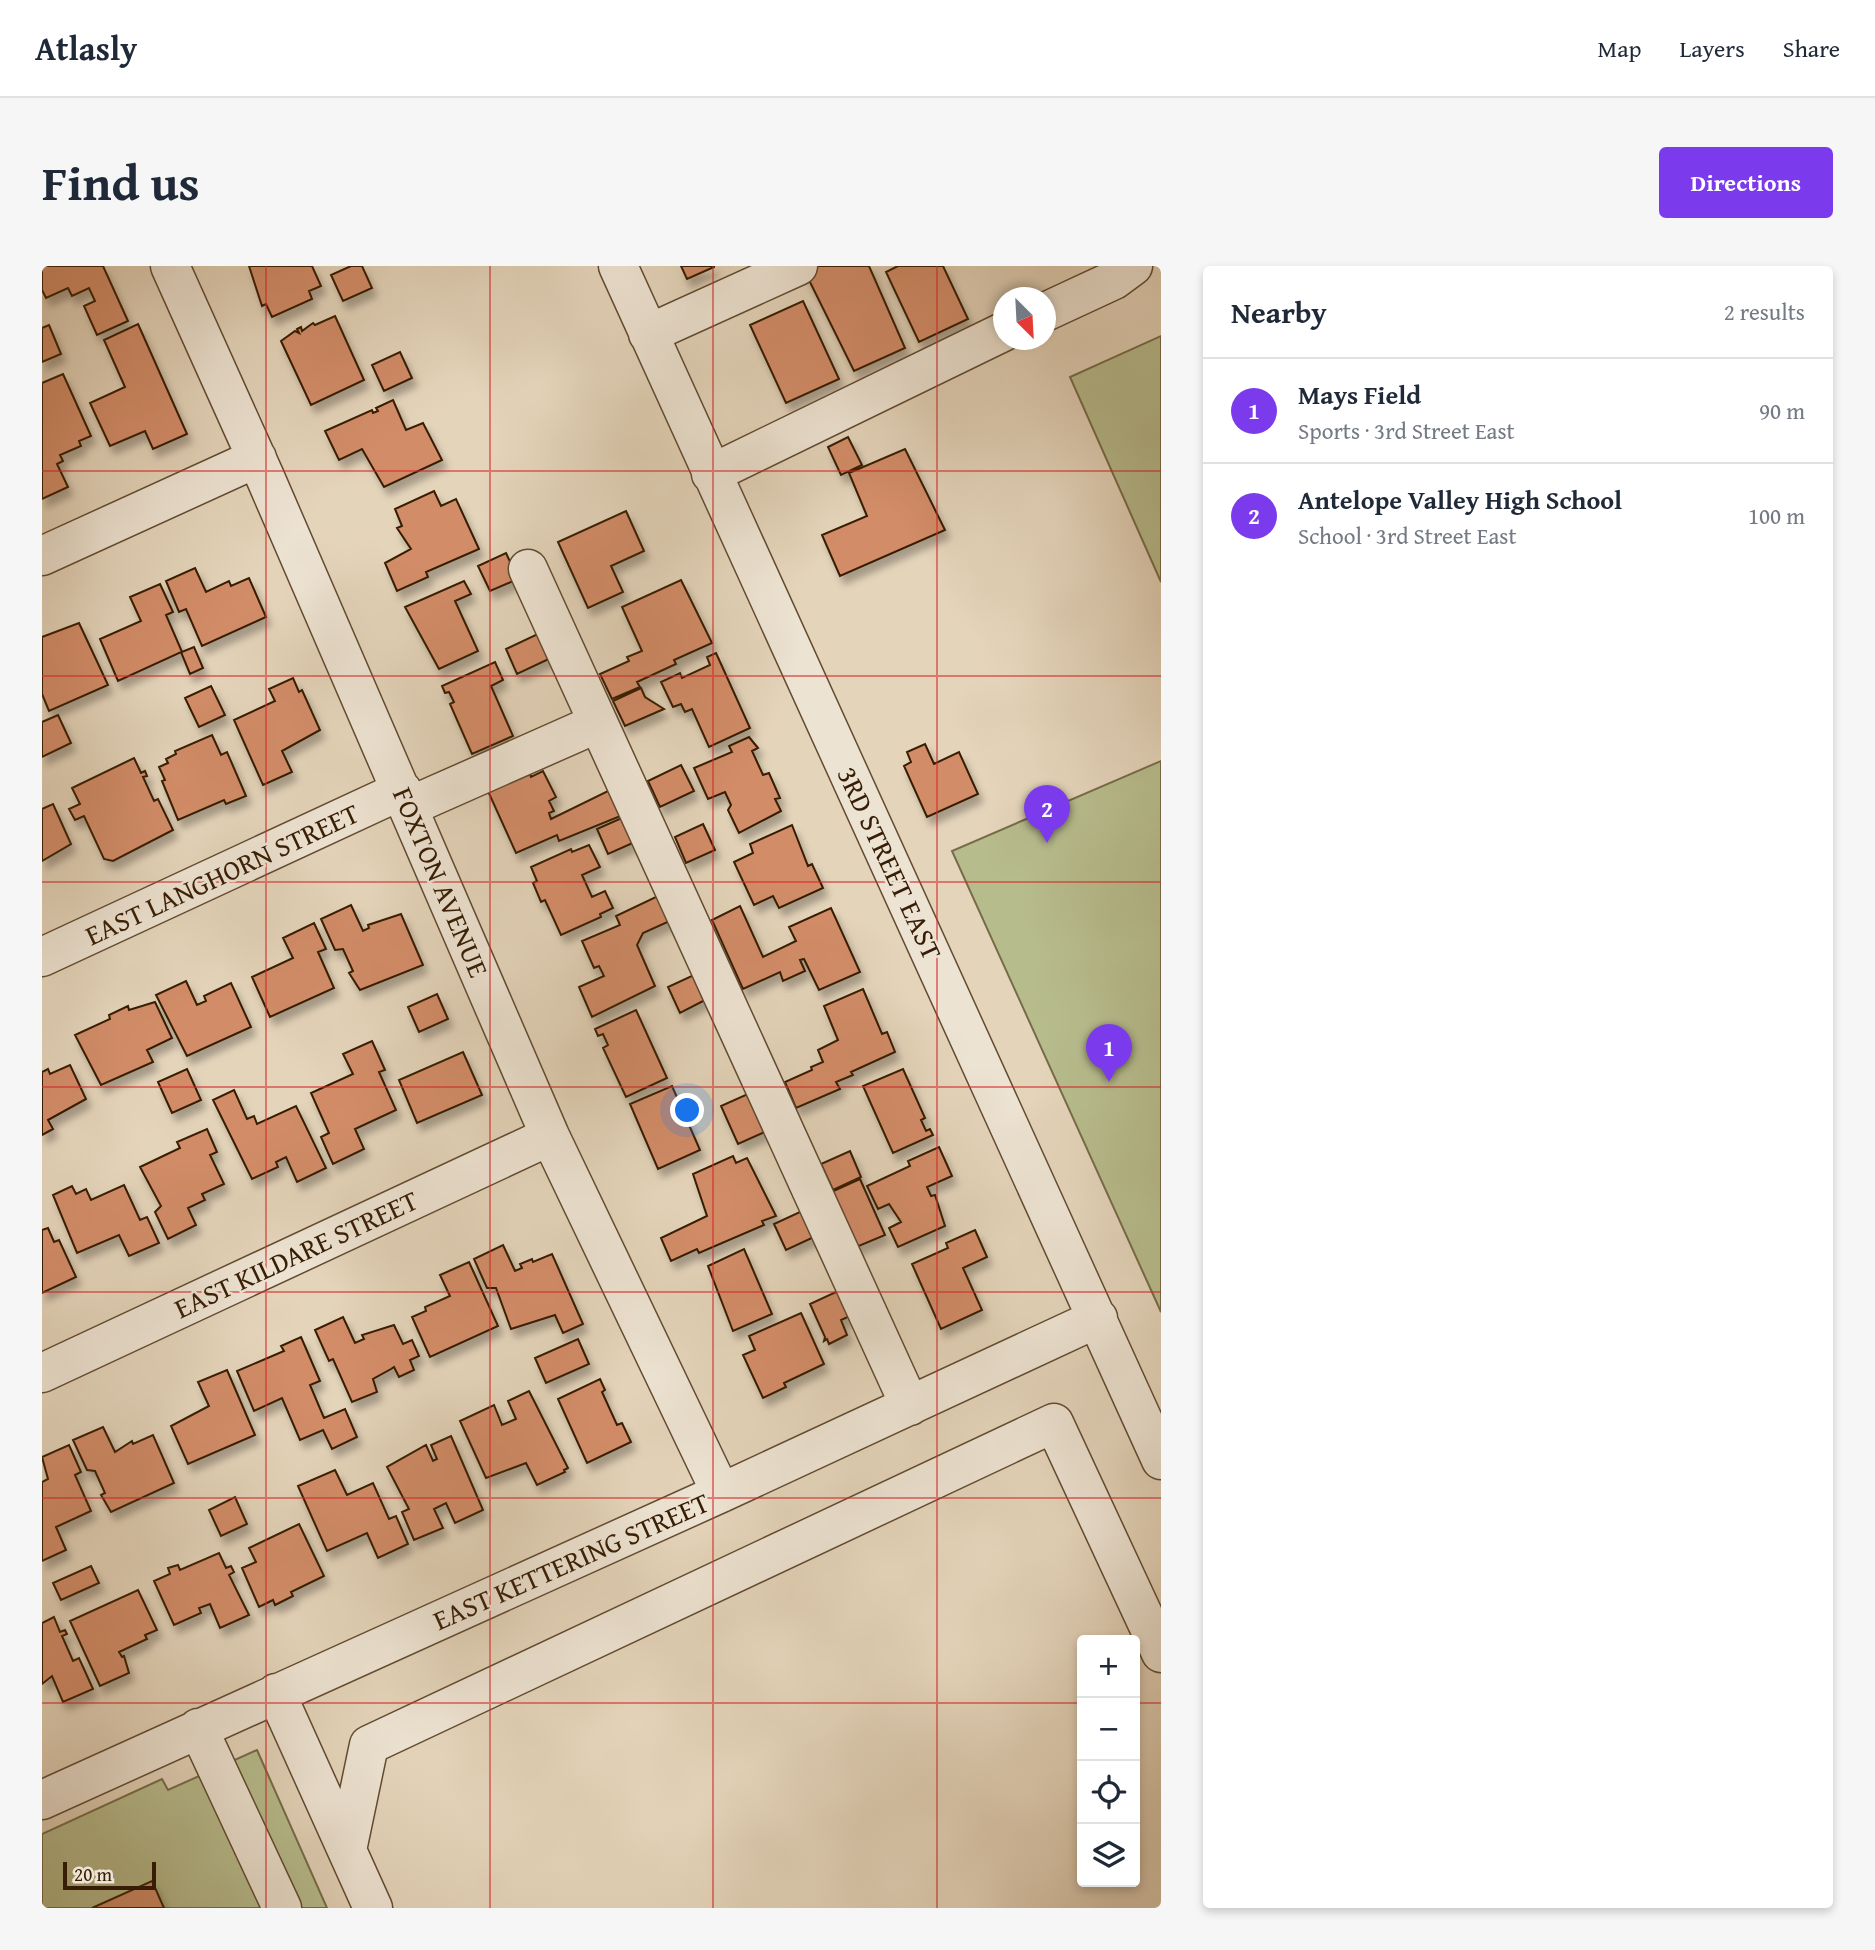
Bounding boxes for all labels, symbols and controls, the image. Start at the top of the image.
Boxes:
text: Atlasly [35,24,137,72]
text: Map [1598,31,1641,66]
text: Layers [1679,31,1745,66]
text: Share [1783,31,1840,66]
text: Find us [42,146,200,218]
button: Directions [1659,147,1833,218]
north arrow [993,287,1056,350]
text: Nearby [1231,290,1327,334]
text: 2 results [1724,295,1805,328]
text: Mays Field [1298,375,1421,414]
text: 1 [1248,394,1260,427]
text: 90 m [1759,394,1805,427]
text: Sports · 3rd Street East [1298,414,1515,447]
text: Antelope Valley High School [1298,480,1622,519]
text: 2 [1248,499,1260,532]
text: 100 m [1748,499,1805,532]
text: School · 3rd Street East [1298,519,1517,552]
street label: 3RD STREET EAST [828,759,953,966]
street label: FOXTON AVENUE [383,780,500,983]
pin: 2 [1024,785,1070,843]
street label: EAST LANGHORN STREET [78,792,366,955]
pin: 1 [1086,1024,1132,1082]
your location [670,1093,704,1127]
street label: EAST KILDARE STREET [167,1179,425,1328]
street label: EAST KETTERING STREET [426,1481,716,1640]
map controls [1077,1635,1140,1887]
button: + [1077,1635,1140,1698]
button: − [1077,1698,1140,1761]
button: locate [1077,1761,1140,1824]
button: layers [1077,1824,1140,1887]
scale bar [63,1859,156,1891]
text: 20 m [74,1860,112,1888]

